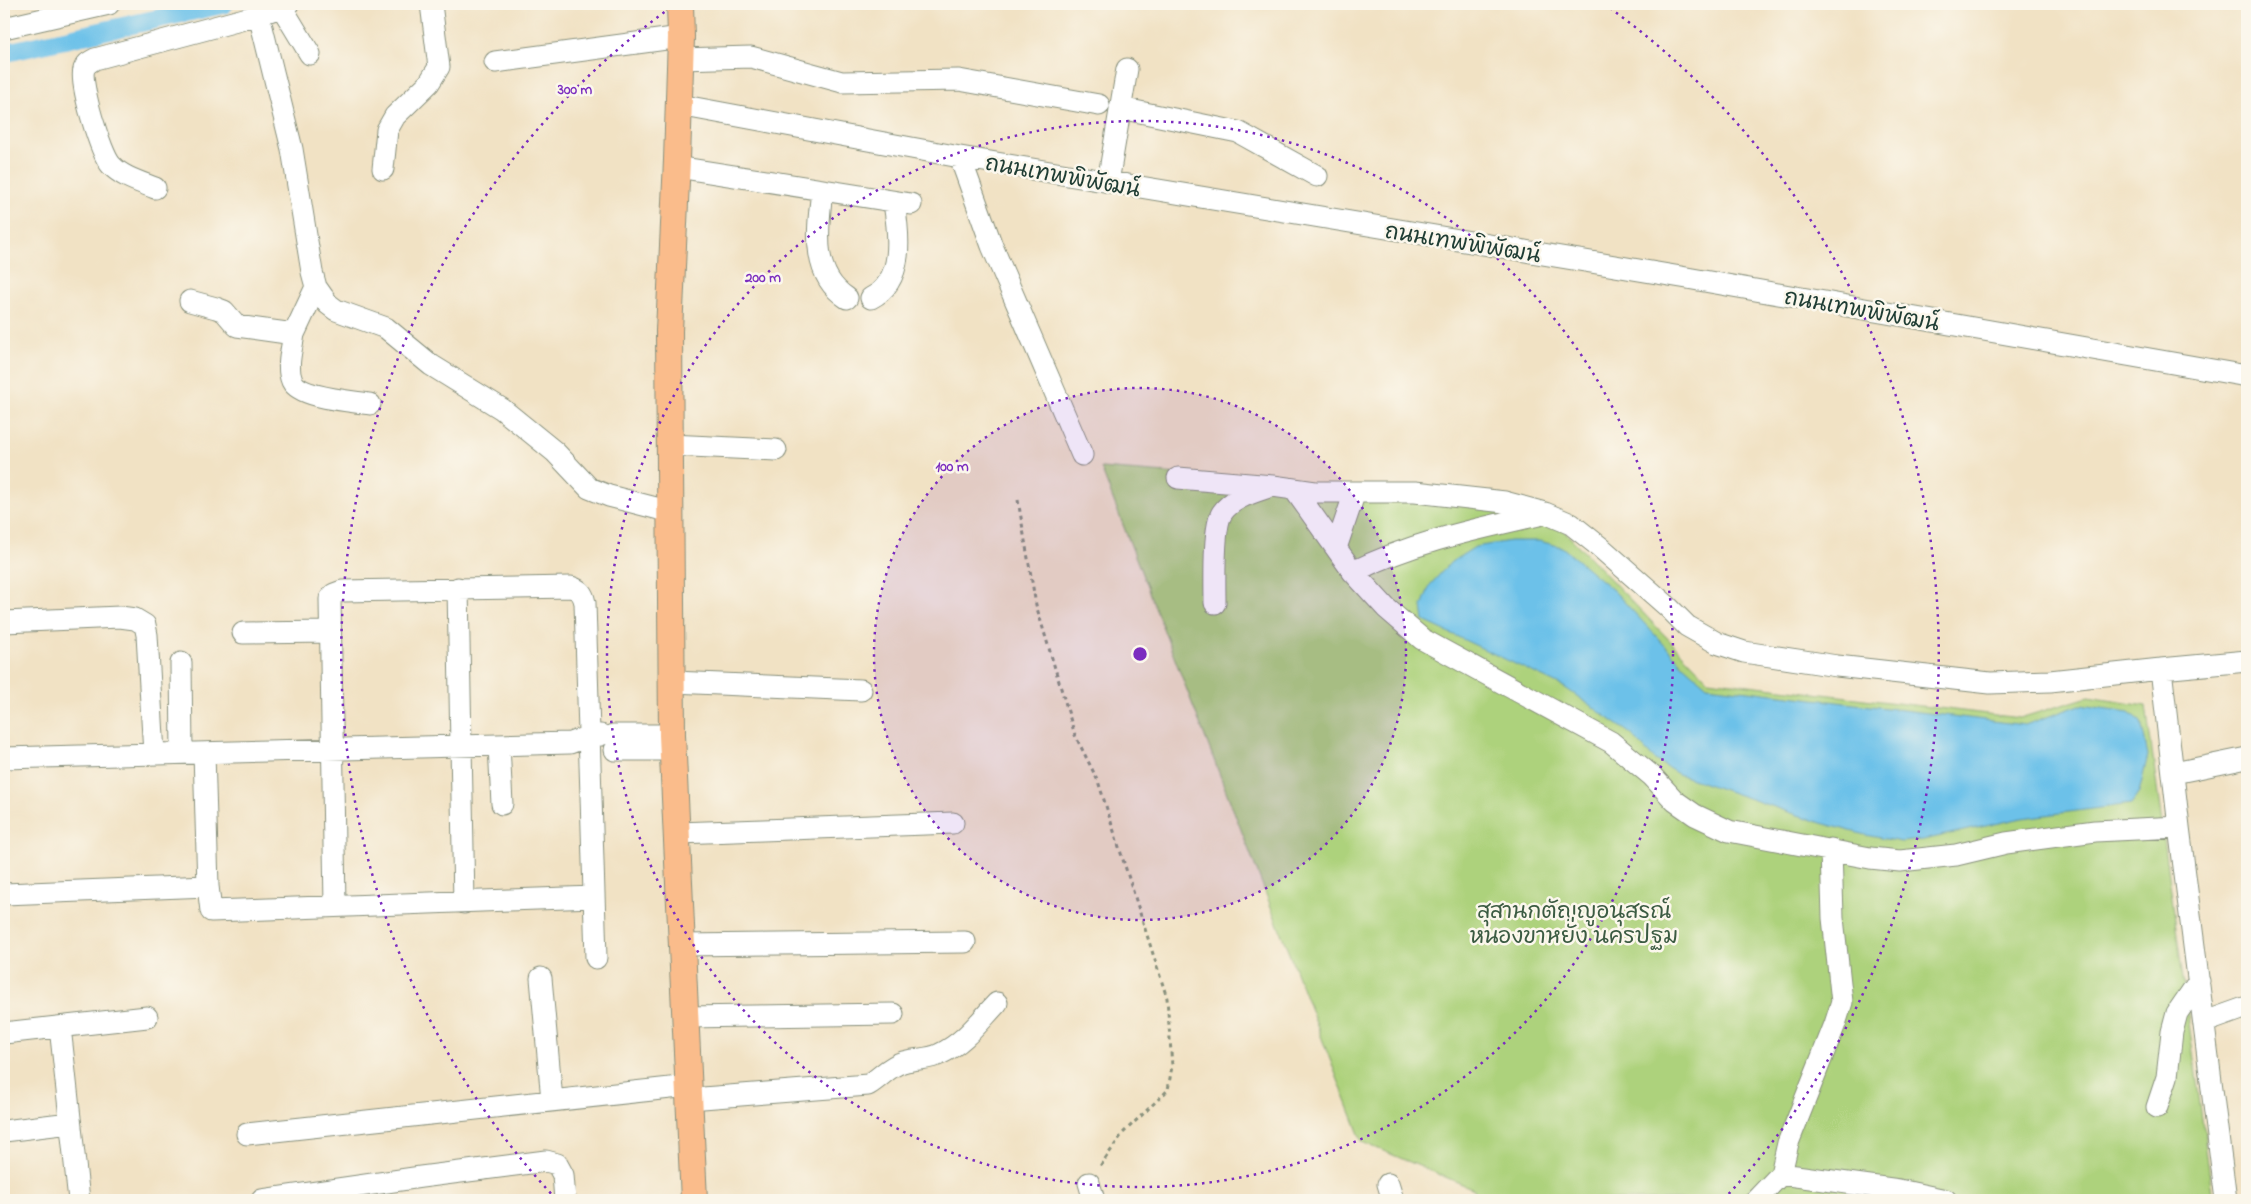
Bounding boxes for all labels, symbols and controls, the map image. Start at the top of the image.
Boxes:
text: 300 m [557,79,593,101]
street label: ถนนเทพพิพัฒน์ [982,148,1143,207]
street label: ถนนเทพพิพัฒน์ [1382,216,1543,273]
text: 200 m [744,267,781,289]
street label: ถนนเทพพิพัฒน์ [1781,282,1942,341]
text: 100 m [935,456,969,478]
centre of rings [1131,645,1149,663]
park label: สุสานกตัญญูอนุสรณ์ หนองขาหยั่ง นครปฐม [1470,896,1678,954]

